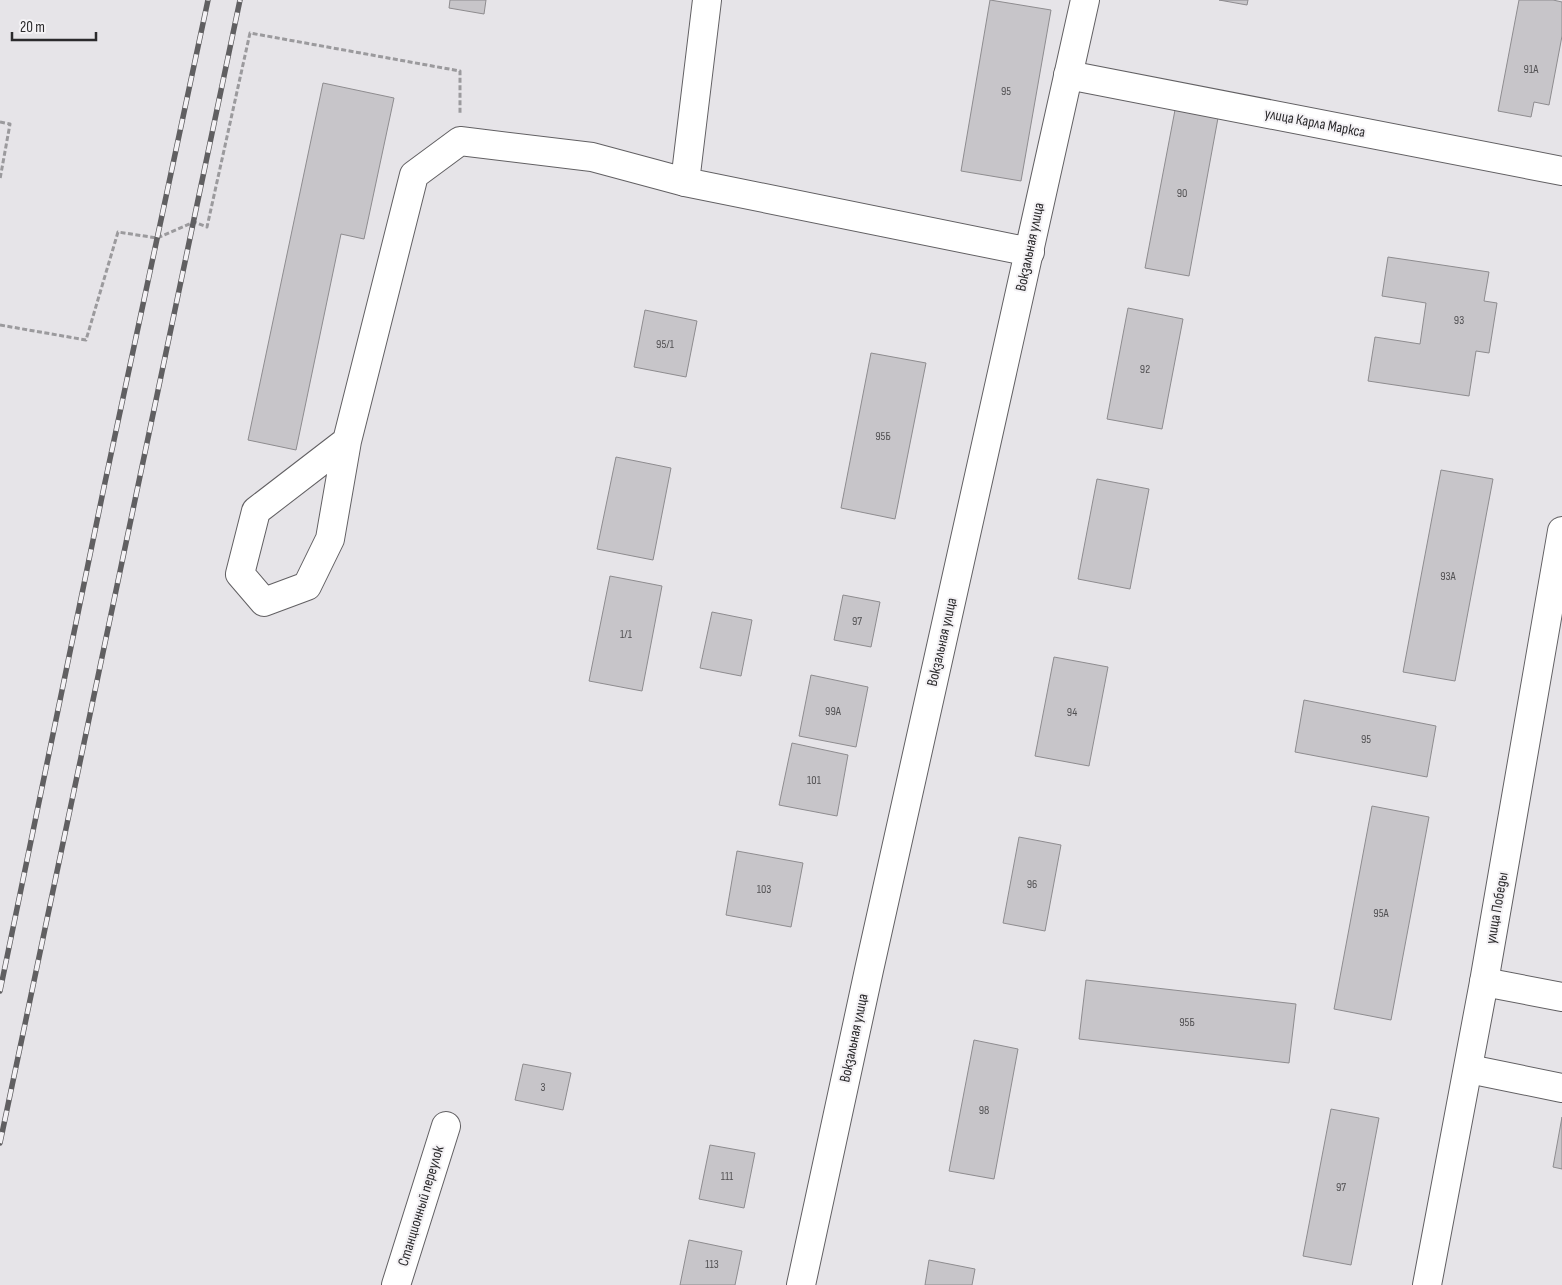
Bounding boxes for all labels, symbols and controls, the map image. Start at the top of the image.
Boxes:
scale bar [12,10,96,42]
text: 20 m [20,18,45,37]
house number: 91А [1524,62,1539,77]
house number: 95 [1001,84,1011,99]
street label: улица Карла Маркса [1263,104,1367,142]
house number: 90 [1177,186,1187,201]
street label: Вокзальная улица [1011,201,1049,293]
house number: 93 [1454,313,1464,328]
house number: 95/1 [656,337,675,352]
house number: 92 [1140,362,1150,377]
house number: 95Б [875,429,891,444]
house number: 93А [1440,569,1457,584]
street label: Вокзальная улица [923,596,961,688]
house number: 97 [852,614,862,629]
house number: 1/1 [620,627,633,642]
house number: 99А [825,704,842,719]
house number: 94 [1067,705,1077,720]
house number: 95 [1361,732,1371,747]
house number: 101 [807,773,822,788]
street label: улица Победы [1481,871,1513,945]
house number: 96 [1027,877,1037,892]
house number: 103 [757,882,771,897]
house number: 95А [1373,906,1389,921]
street label: Вокзальная улица [835,992,873,1084]
house number: 95Б [1179,1015,1195,1030]
house number: 3 [540,1080,546,1095]
house number: 98 [979,1103,989,1118]
street label: Станционный переулок [394,1143,448,1269]
house number: 111 [721,1169,734,1184]
house number: 97 [1336,1180,1346,1195]
house number: 113 [705,1257,719,1272]

